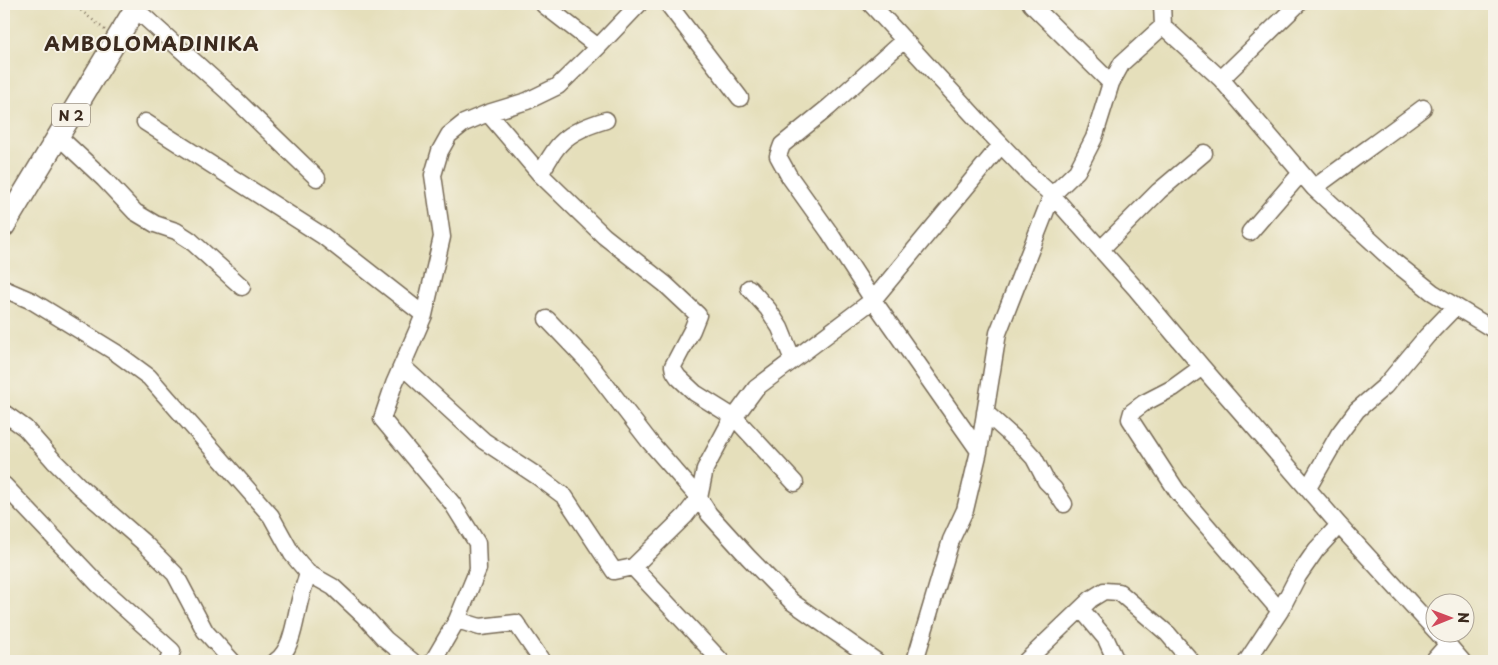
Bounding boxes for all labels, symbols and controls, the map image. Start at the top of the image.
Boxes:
district label: AMBOLOMADINIKA [44,28,260,58]
road number: N 2 [52,104,90,126]
north arrow [1426,592,1476,642]
text: N [1453,612,1474,623]

